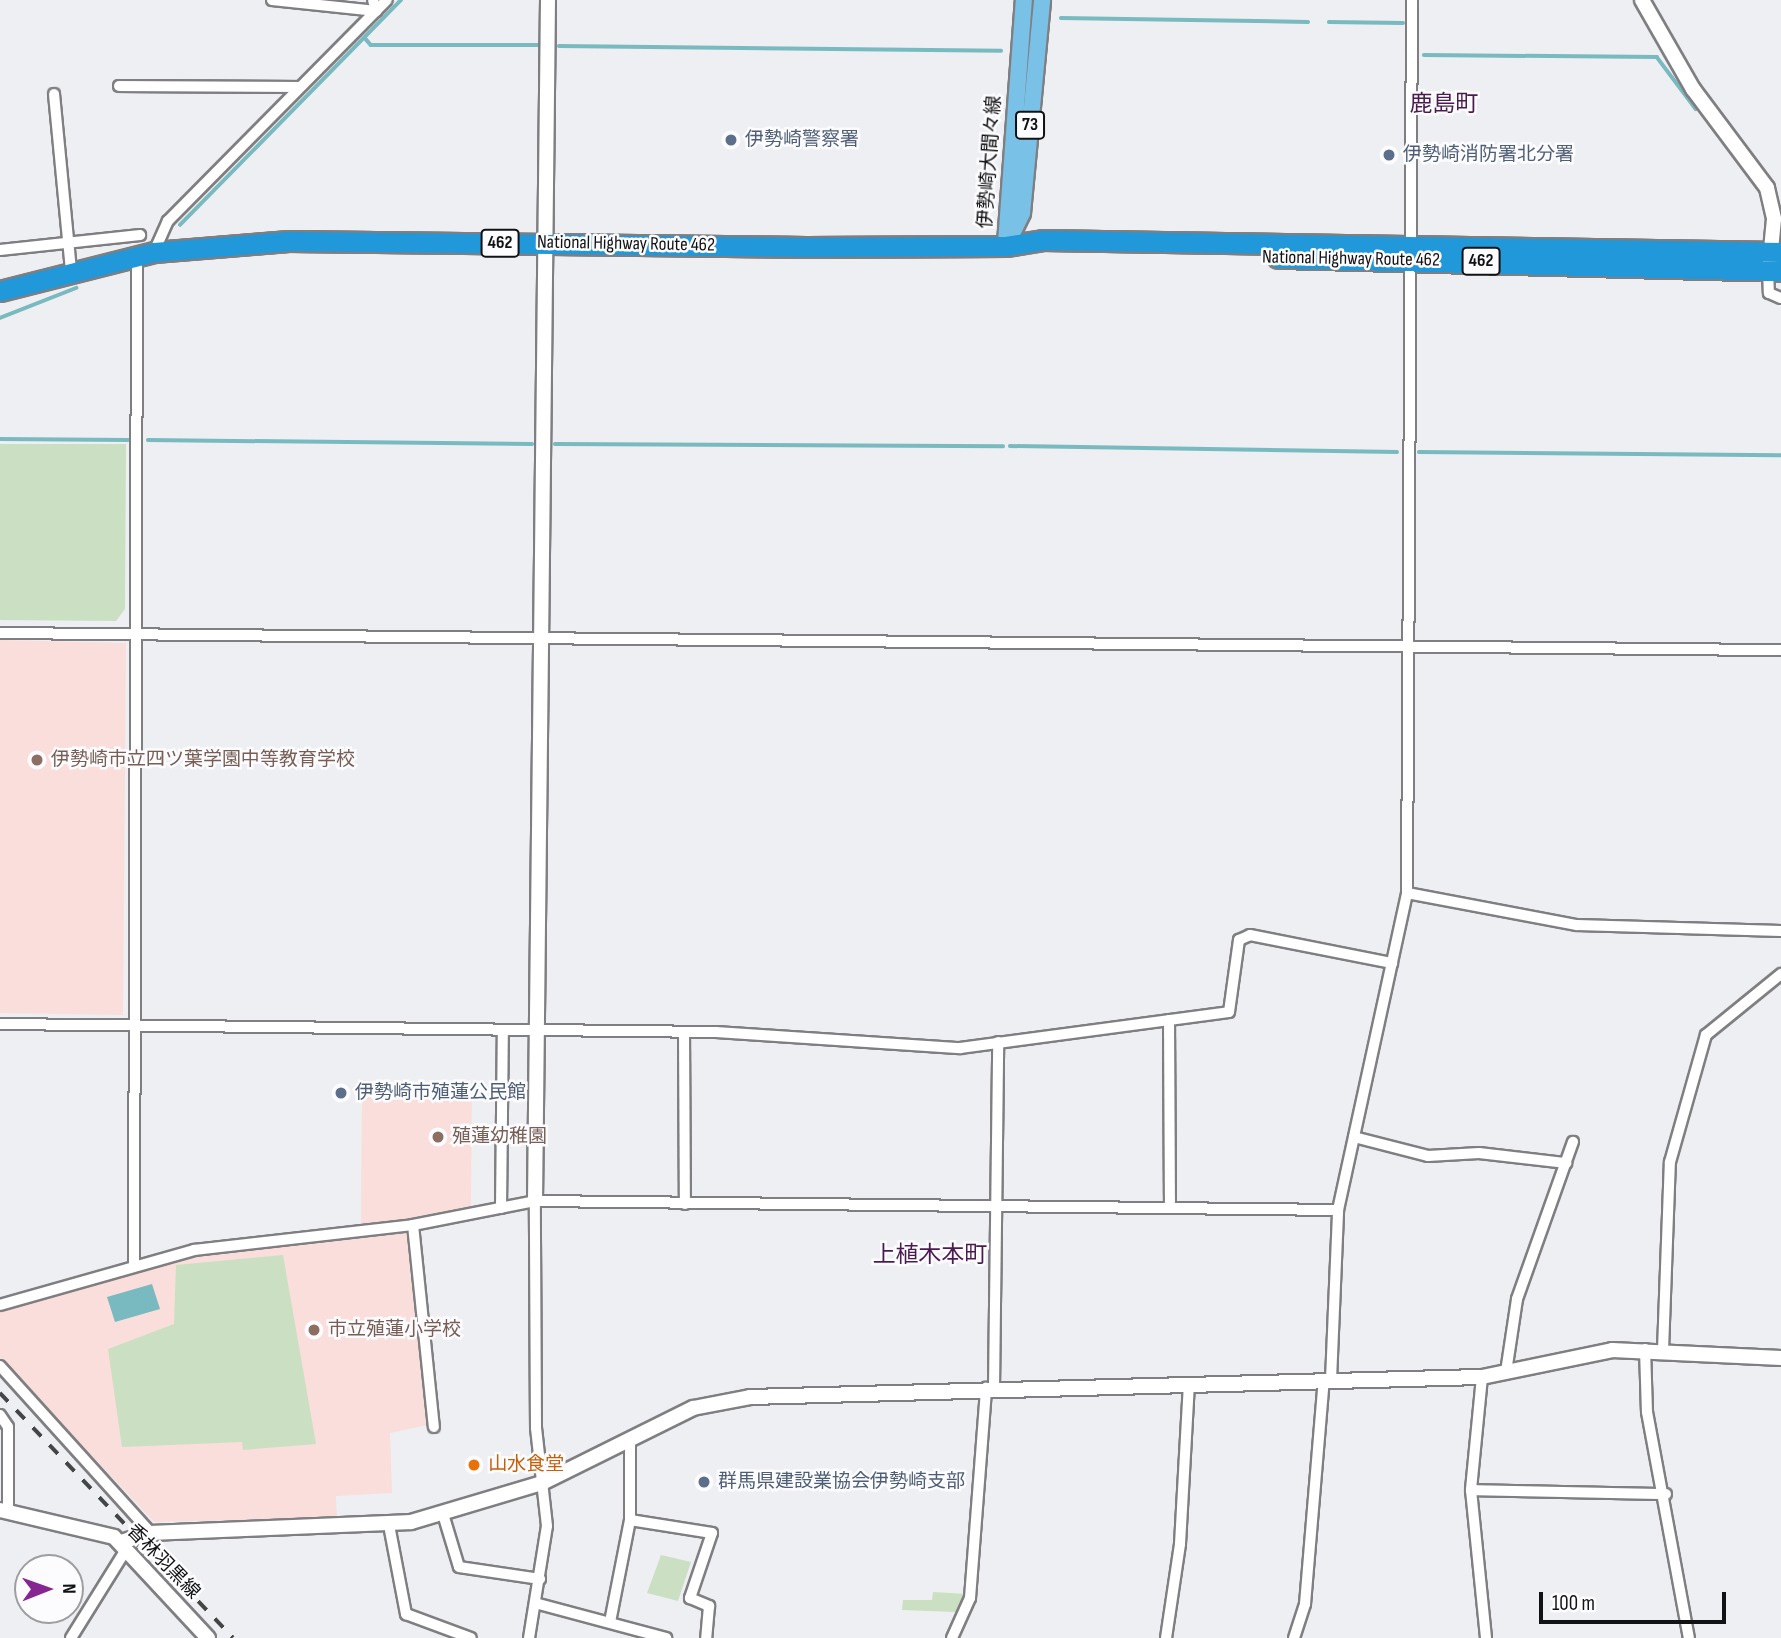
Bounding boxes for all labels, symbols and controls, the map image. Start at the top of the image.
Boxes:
district label: 鹿島町 [1410,90,1478,118]
street label: 伊勢崎大間々線 [974,95,1006,229]
road number: 73 [1014,110,1046,140]
place label: 伊勢崎警察署 [745,129,859,151]
marker: 伊勢崎警察署 [723,132,739,148]
place label: 伊勢崎消防署北分署 [1403,144,1574,166]
marker: 伊勢崎消防署北分署 [1381,147,1397,163]
road number: 462 [479,229,521,258]
street label: National Highway Route 462 [537,231,715,257]
street label: National Highway Route 462 [1262,246,1440,272]
road number: 462 [1460,246,1502,276]
place label: 伊勢崎市立四ツ葉学園中等教育学校 [51,749,355,771]
marker: 伊勢崎市立四ツ葉学園中等教育学校 [29,752,45,768]
place label: 伊勢崎市殖蓮公民館 [355,1082,526,1104]
marker: 伊勢崎市殖蓮公民館 [333,1085,349,1101]
place label: 殖蓮幼稚園 [452,1126,547,1148]
marker: 殖蓮幼稚園 [430,1129,446,1145]
district label: 上植木本町 [873,1241,987,1269]
place label: 市立殖蓮小学校 [328,1319,461,1341]
marker: 市立殖蓮小学校 [306,1322,322,1338]
place label: 山水食堂 [488,1454,564,1476]
marker: 山水食堂 [466,1457,482,1473]
place label: 群馬県建設業協会伊勢崎支部 [718,1471,965,1493]
marker: 群馬県建設業協会伊勢崎支部 [696,1474,712,1490]
street label: 香林羽黒線 [122,1520,204,1604]
north arrow [14,1554,84,1624]
scale bar [1543,1578,1730,1622]
text: N [57,1583,80,1594]
text: 100 m [1552,1591,1595,1616]

